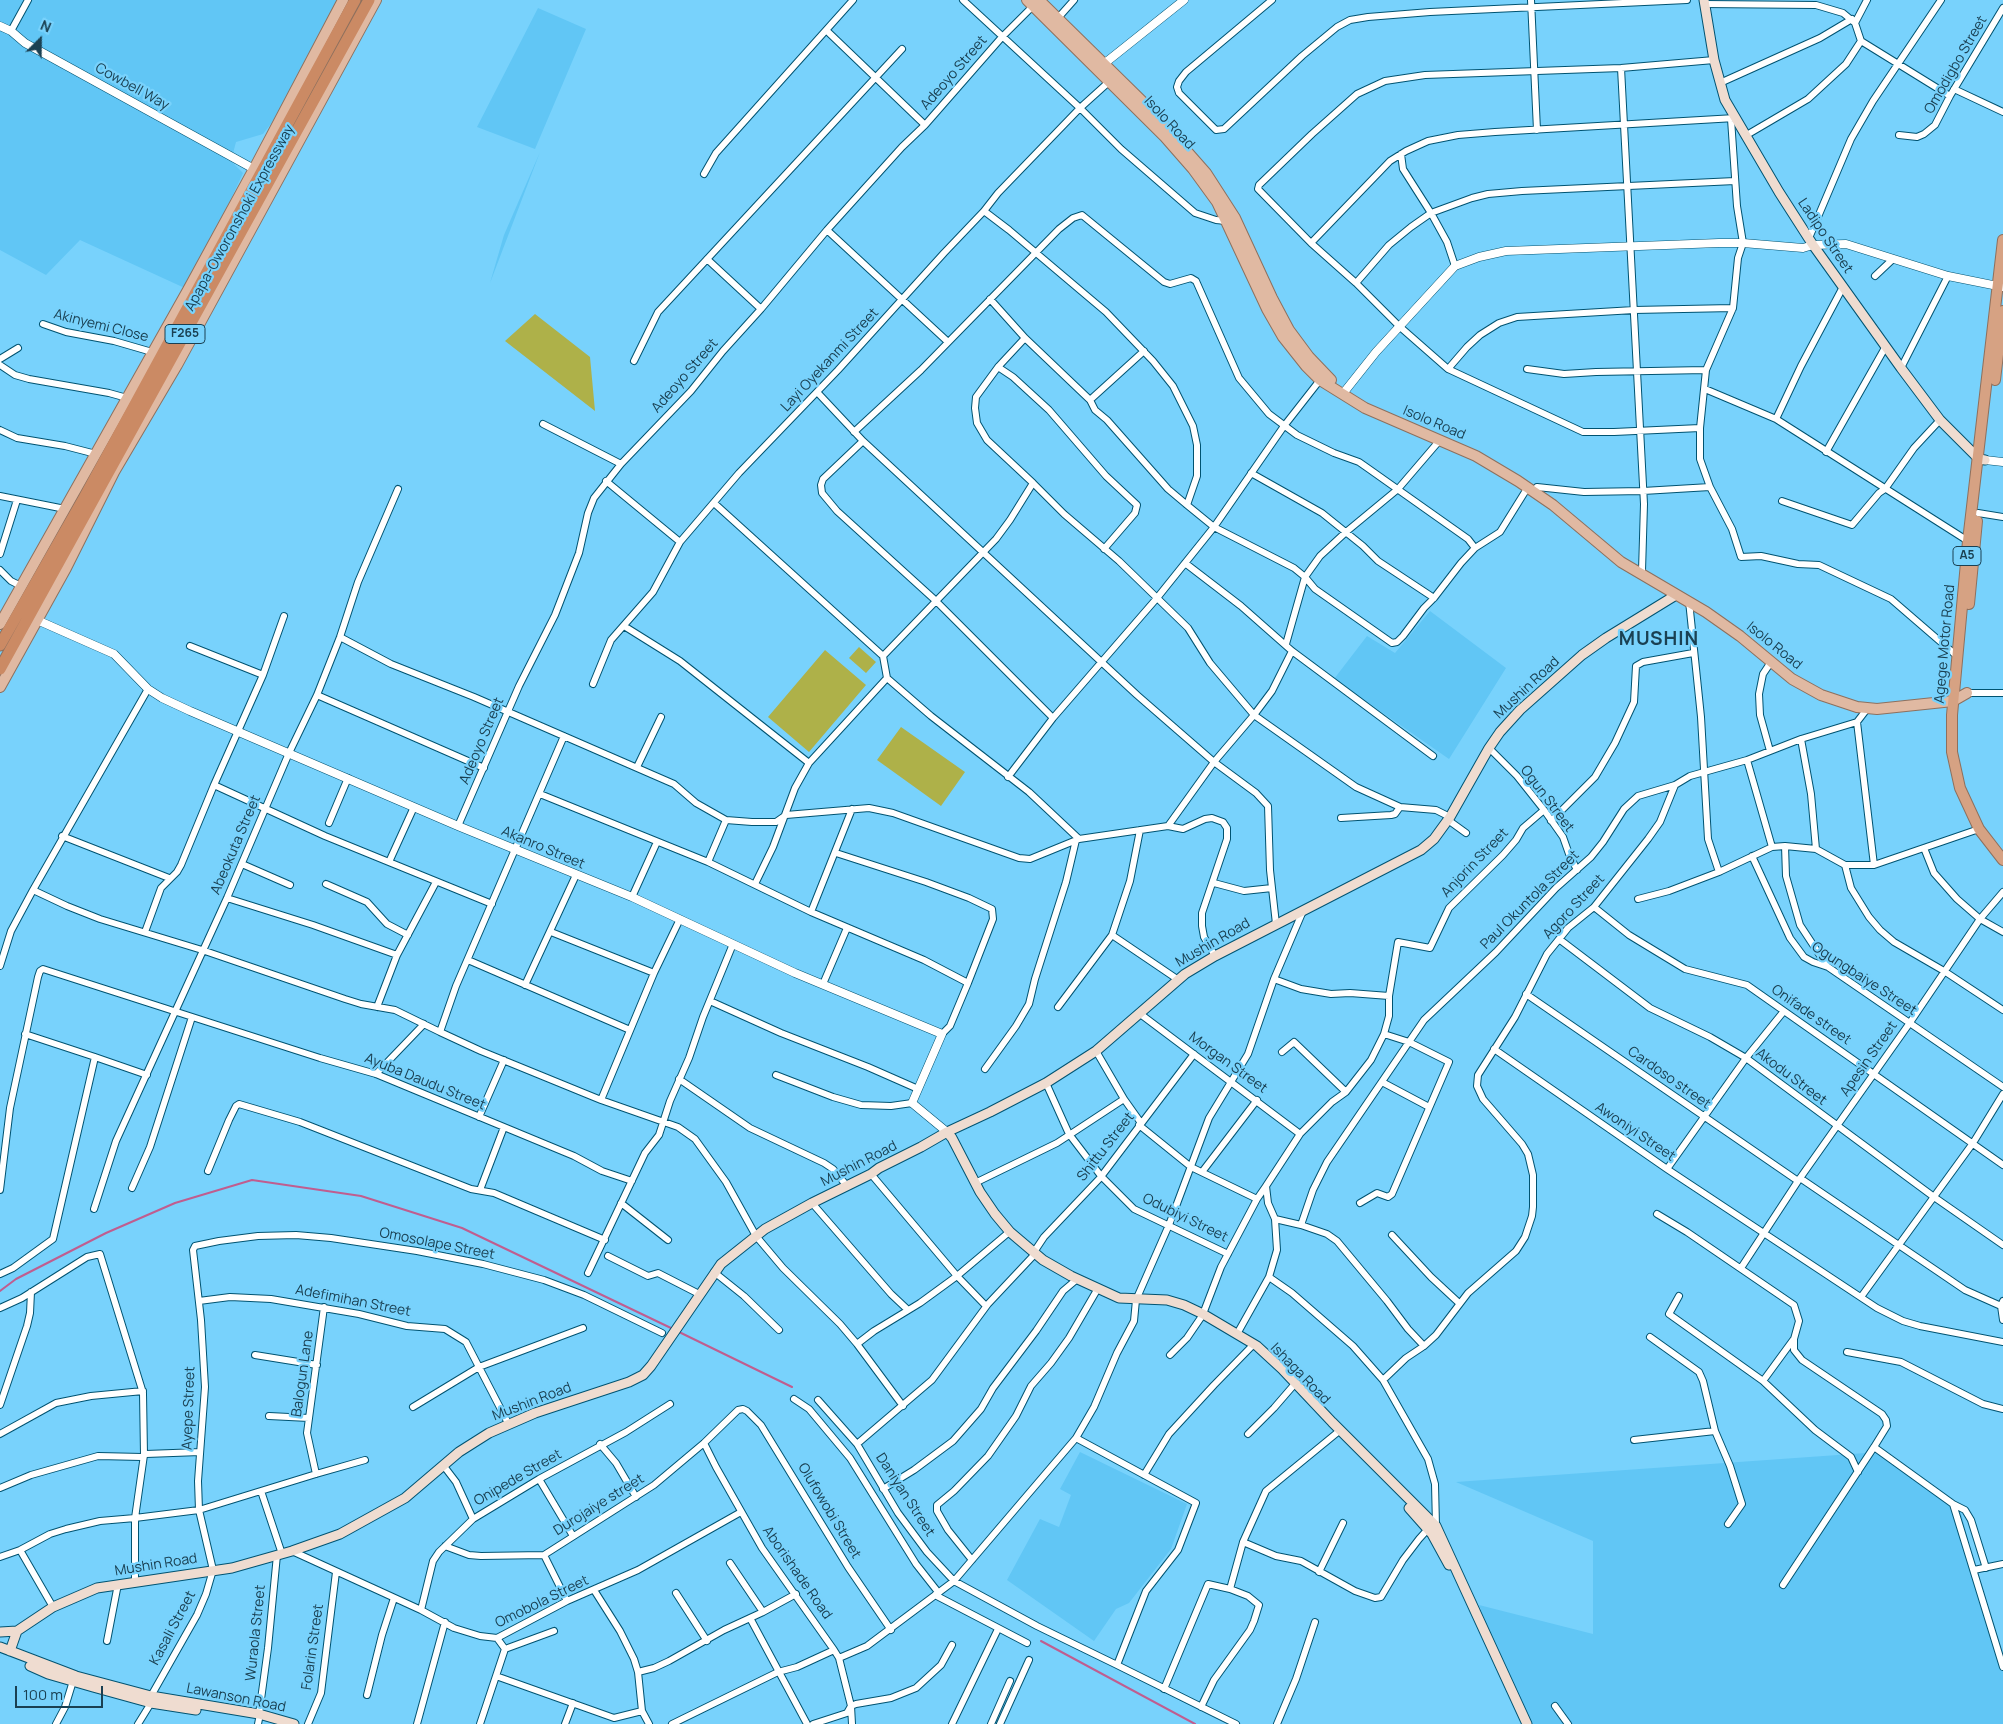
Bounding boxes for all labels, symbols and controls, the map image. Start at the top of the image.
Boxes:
street label: Omodigbo Street [1921,13,1991,117]
north arrow [15,15,65,65]
text: N [38,15,54,36]
street label: Adeoyo Street [917,33,991,113]
street label: Cowbell Way [92,60,172,114]
street label: Isolo Road [1140,93,1198,153]
street label: Apapa-Oworonshoki Expressway [182,122,298,314]
street label: Ladipo Street [1794,195,1856,277]
street label: Layi Oyekanmi Street [778,305,882,415]
street label: Akinyemi Close [52,306,150,346]
road number: F265 [165,324,205,344]
street label: Adeoyo Street [648,336,722,416]
street label: Isolo Road [1400,402,1468,444]
road number: A5 [1953,546,1981,566]
street label: Agege Motor Road [1931,584,1959,704]
street label: Isolo Road [1743,619,1805,673]
district label: MUSHIN [1618,629,1700,651]
street label: Mushin Road [1491,653,1563,723]
street label: Adeoyo Street [456,695,508,787]
street label: Ogun Street [1517,762,1577,836]
street label: Abeokuta Street [208,793,264,897]
street label: Akanro Street [499,823,587,873]
street label: Anjorin Street [1438,825,1512,901]
street label: Paul Okuntola Street [1477,847,1583,953]
street label: Agoro Street [1540,871,1608,943]
street label: Mushin Road [1173,915,1253,971]
street label: Ogungbaiye Street [1808,939,1920,1019]
street label: Onifade street [1768,981,1854,1049]
street label: Apesin Street [1837,1018,1901,1100]
street label: Morgan Street [1185,1029,1271,1097]
street label: Cardoso street [1624,1043,1714,1113]
street label: Akodu Street [1752,1045,1830,1109]
street label: Ayuba Daudu Street [362,1050,488,1114]
street label: Awoniyi Street [1592,1099,1678,1165]
street label: Shittu Street [1074,1109,1138,1185]
street label: Mushin Road [818,1138,900,1190]
street label: Odubiyi Street [1140,1190,1230,1246]
street label: Omosolape Street [378,1225,496,1263]
street label: Adefimihan Street [294,1282,412,1320]
street label: Balogun Lane [289,1330,317,1418]
street label: Ishaga Road [1267,1340,1333,1408]
street label: Ayepe Street [179,1366,199,1450]
street label: Mushin Road [490,1379,574,1425]
street label: Onipede Street [471,1446,565,1510]
street label: Daniyan Street [872,1450,938,1540]
street label: Olufowobi Street [794,1460,864,1562]
street label: Durojaiye street [551,1470,647,1540]
street label: Aborishade Road [759,1523,835,1623]
street label: Mushin Road [114,1550,198,1580]
street label: Omobola Street [493,1572,591,1632]
street label: Wuraola Street [243,1584,269,1682]
street label: Kasali Street [146,1588,200,1668]
street label: Folarin Street [299,1603,327,1691]
scale bar [18,1676,105,1708]
street label: Lawanson Road [185,1680,287,1716]
text: 100 m [23,1684,63,1705]

